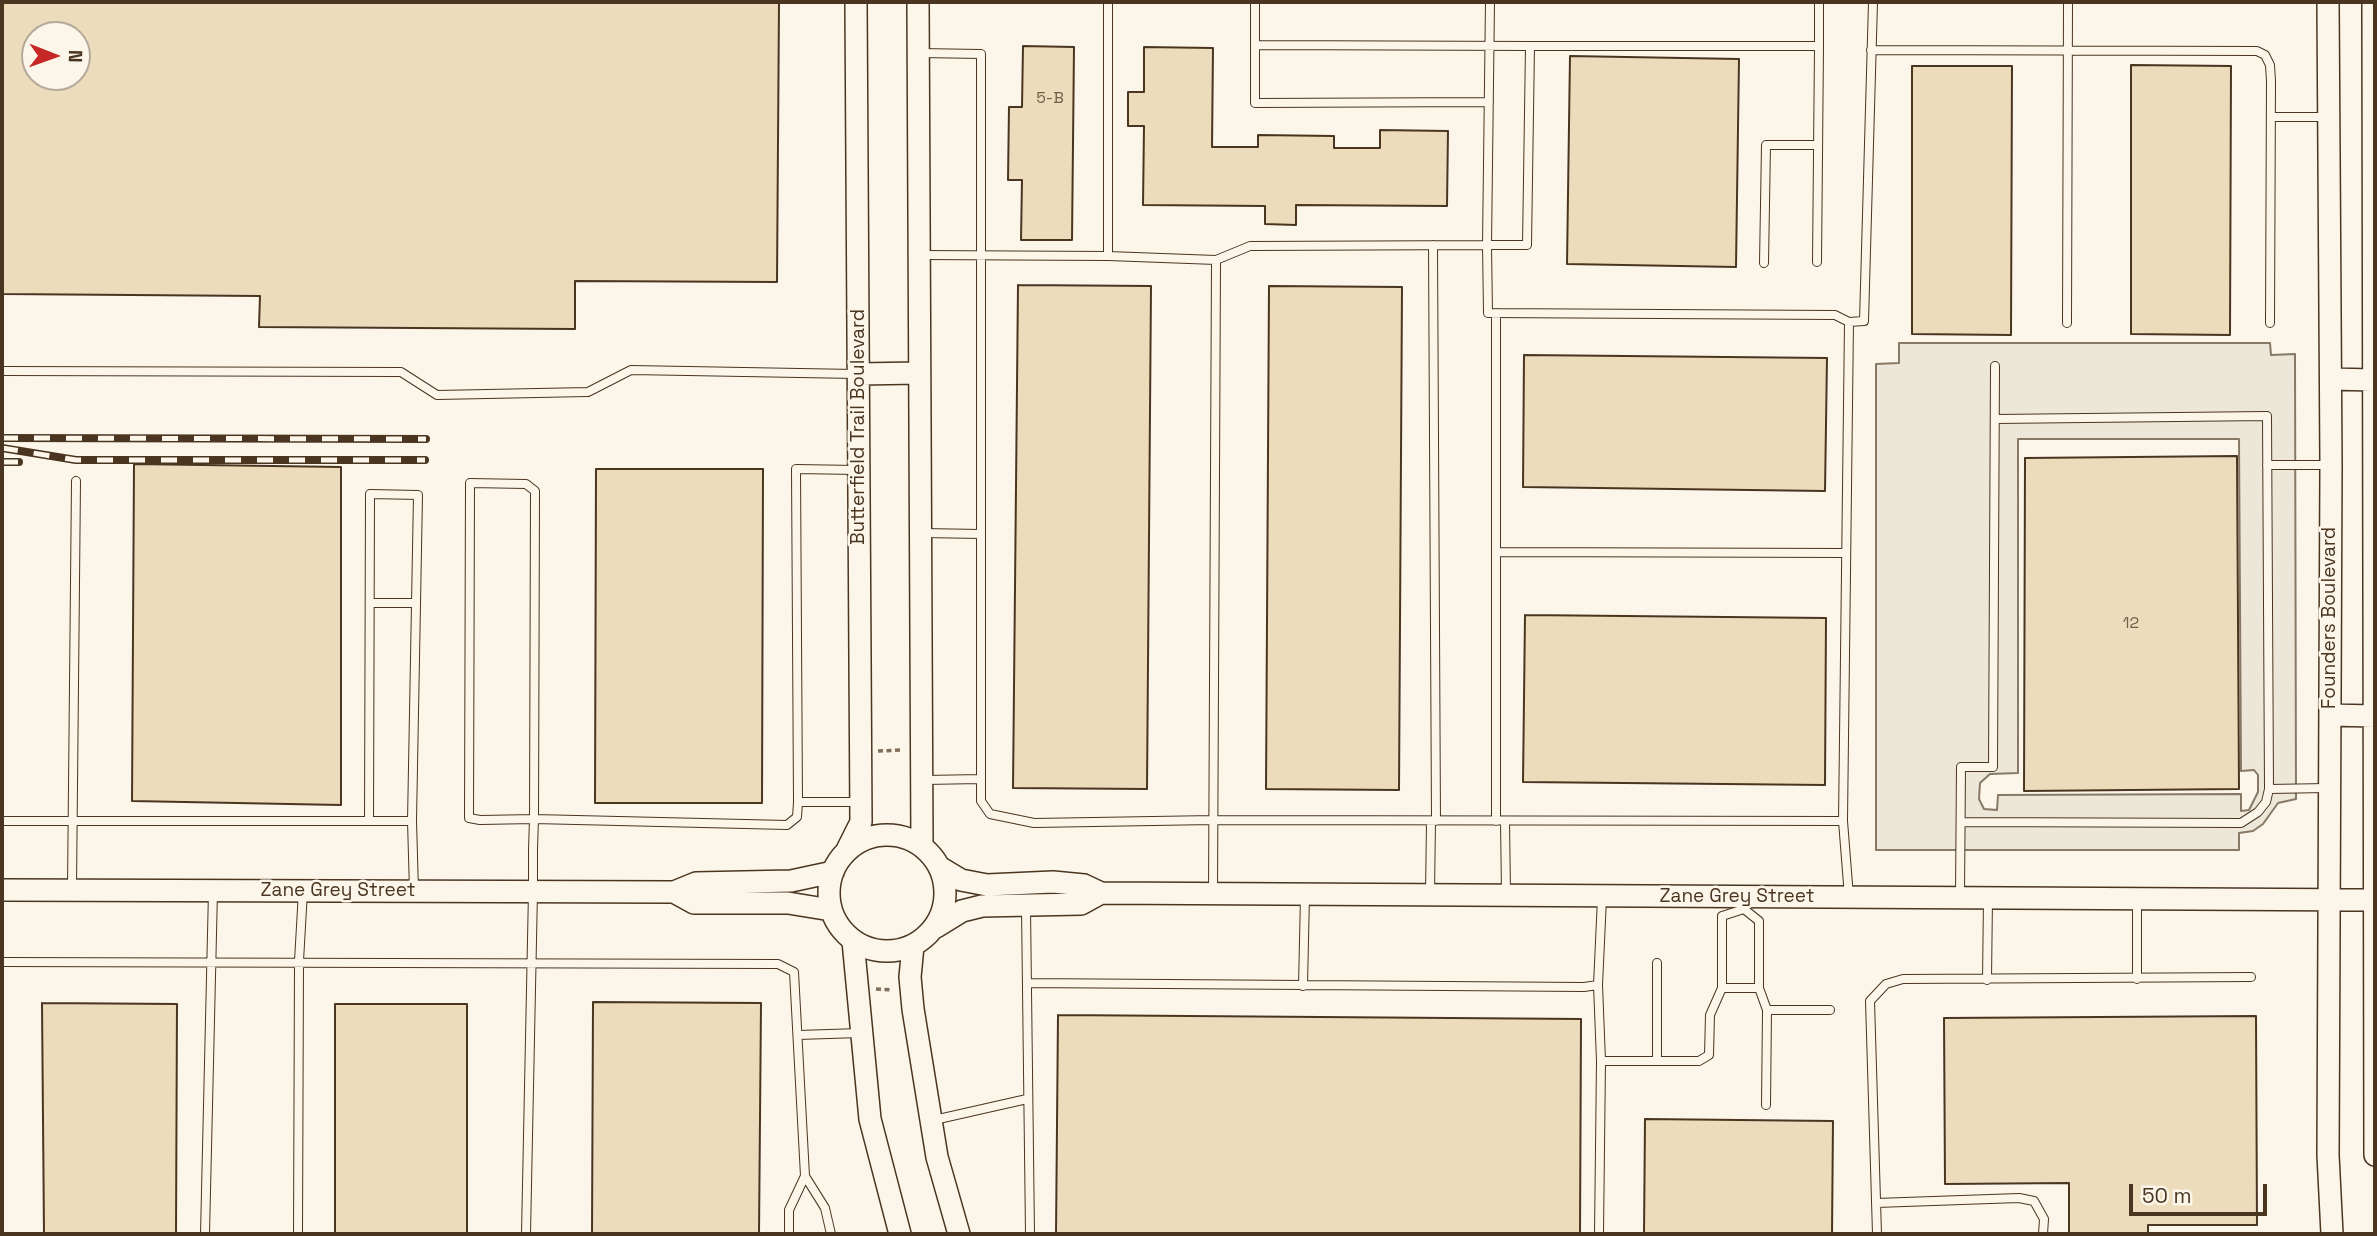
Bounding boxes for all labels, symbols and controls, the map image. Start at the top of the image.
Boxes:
north arrow [21,21,91,91]
text: N [63,50,88,63]
house number: 5-B [1036,89,1064,109]
street label: Butterfield Trail Boulevard [848,309,870,545]
street label: Founders Boulevard [2319,527,2341,709]
house number: 12 [2123,614,2139,634]
street label: Zane Grey Street [261,880,415,902]
street label: Zane Grey Street [1660,886,1814,908]
scale bar [2132,1170,2270,1214]
text: 50 m [2142,1182,2192,1209]

